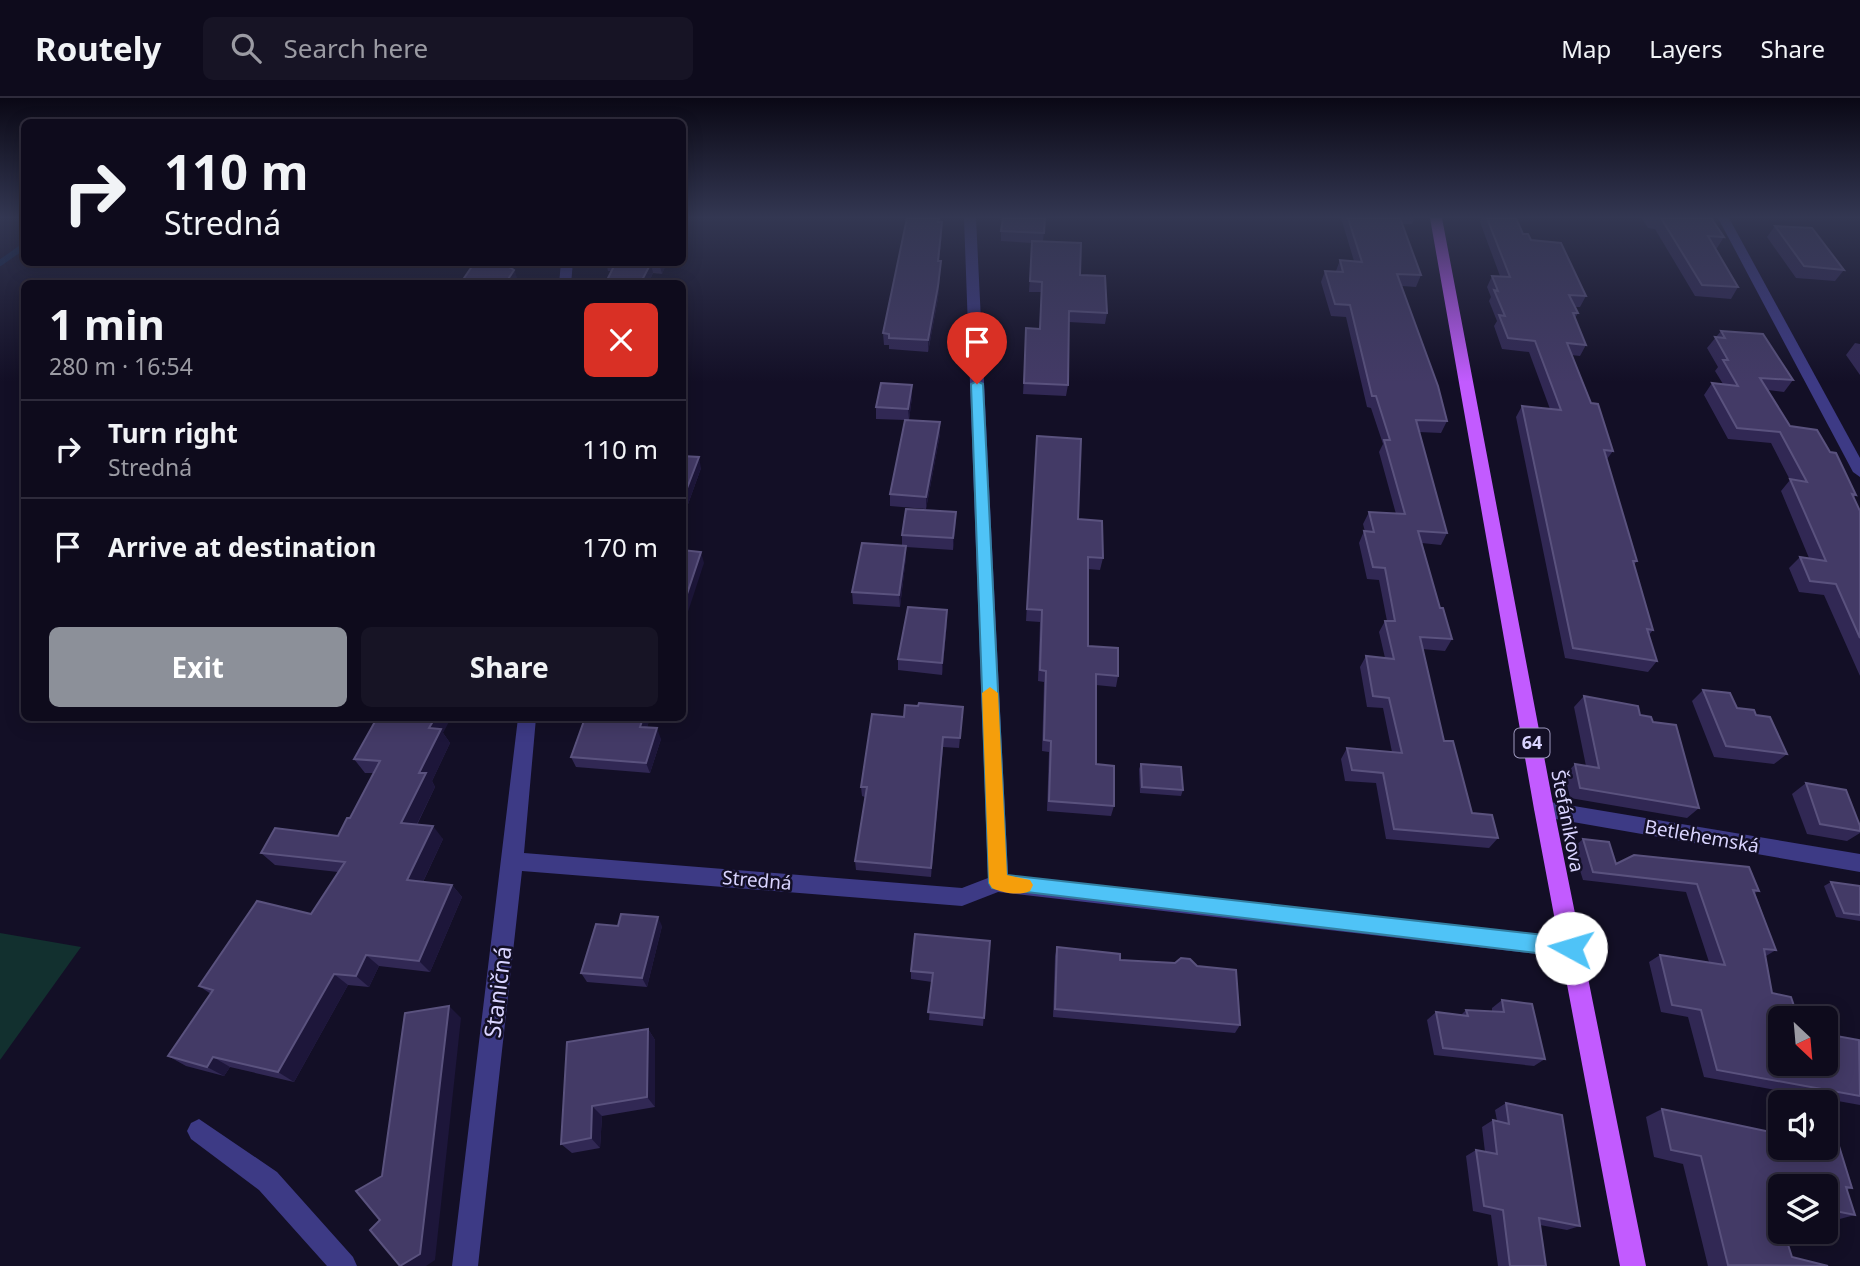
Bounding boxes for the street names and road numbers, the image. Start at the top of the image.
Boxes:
road number: 64 [1514,728,1550,758]
street label: Štefánikova [1545,768,1591,874]
street label: Betlehemská [1643,813,1761,859]
street label: Stredná [721,864,793,896]
street label: Staničná [476,944,519,1040]

